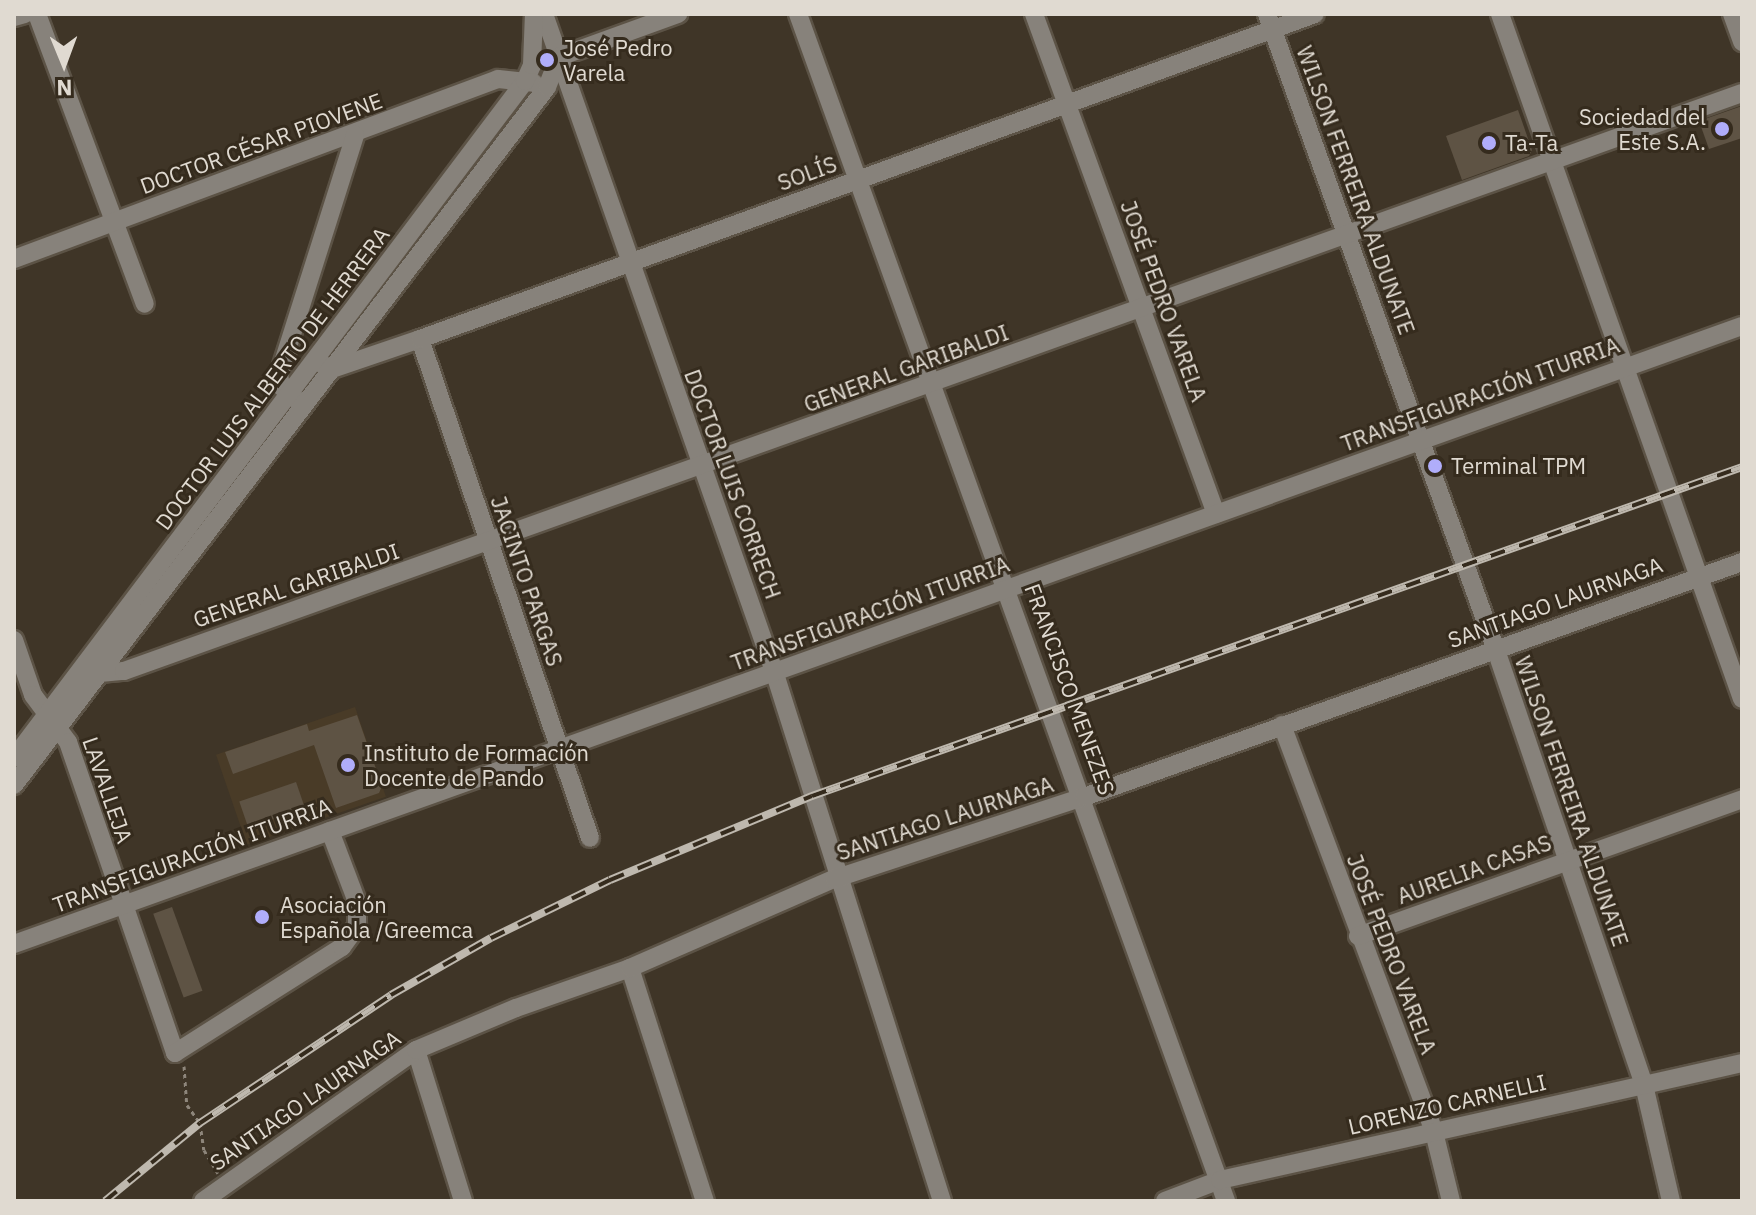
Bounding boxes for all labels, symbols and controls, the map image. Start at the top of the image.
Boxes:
north arrow [24,24,104,104]
place label: José Pedro Varela [563,34,673,86]
street label: WILSON FERREIRA ALDUNATE [1291,42,1421,338]
marker: José Pedro Varela [538,51,556,69]
text: N [56,74,73,103]
street label: DOCTOR CÉSAR PIOVENE [136,87,386,199]
place label: Sociedad del Este S.A. [1579,103,1706,154]
marker: Sociedad del Este S.A. [1713,120,1731,138]
place label: Ta-Ta [1505,130,1558,156]
marker: Ta-Ta [1480,134,1498,152]
street label: SOLÍS [774,150,840,196]
street label: JOSÉ PEDRO VARELA [1115,197,1213,405]
street label: DOCTOR LUIS ALBERTO DE HERRERA [149,221,395,535]
street label: GENERAL GARIBALDI [800,319,1012,417]
street label: TRANSFIGURACIÓN ITURRIA [1337,331,1623,457]
street label: DOCTOR LUIS CORRECH [679,366,787,602]
place label: Terminal TPM [1451,453,1586,479]
marker: Terminal TPM [1426,457,1444,475]
street label: JACINTO PARGAS [486,492,568,670]
street label: GENERAL GARIBALDI [190,537,402,633]
street label: TRANSFIGURACIÓN ITURRIA [727,550,1013,676]
street label: SANTIAGO LAURNAGA [1444,551,1666,653]
street label: FRANCISCO MENEZES [1019,580,1121,798]
street label: WILSON FERREIRA ALDUNATE [1510,652,1634,950]
street label: LAVALLEJA [77,733,139,847]
place label: Instituto de Formación Docente de Pando [364,739,589,790]
marker: Instituto de Formación Docente de Pando [339,756,357,774]
street label: SANTIAGO LAURNAGA [833,770,1057,866]
street label: TRANSFIGURACIÓN ITURRIA [49,792,335,918]
street label: AURELIA CASAS [1393,829,1555,909]
street label: JOSÉ PEDRO VARELA [1342,850,1442,1058]
place label: Asociación Española /Greemca [280,891,473,942]
marker: Asociación Española /Greemca [251,906,273,928]
street label: SANTIAGO LAURNAGA [205,1024,405,1176]
street label: LORENZO CARNELLI [1345,1068,1549,1140]

